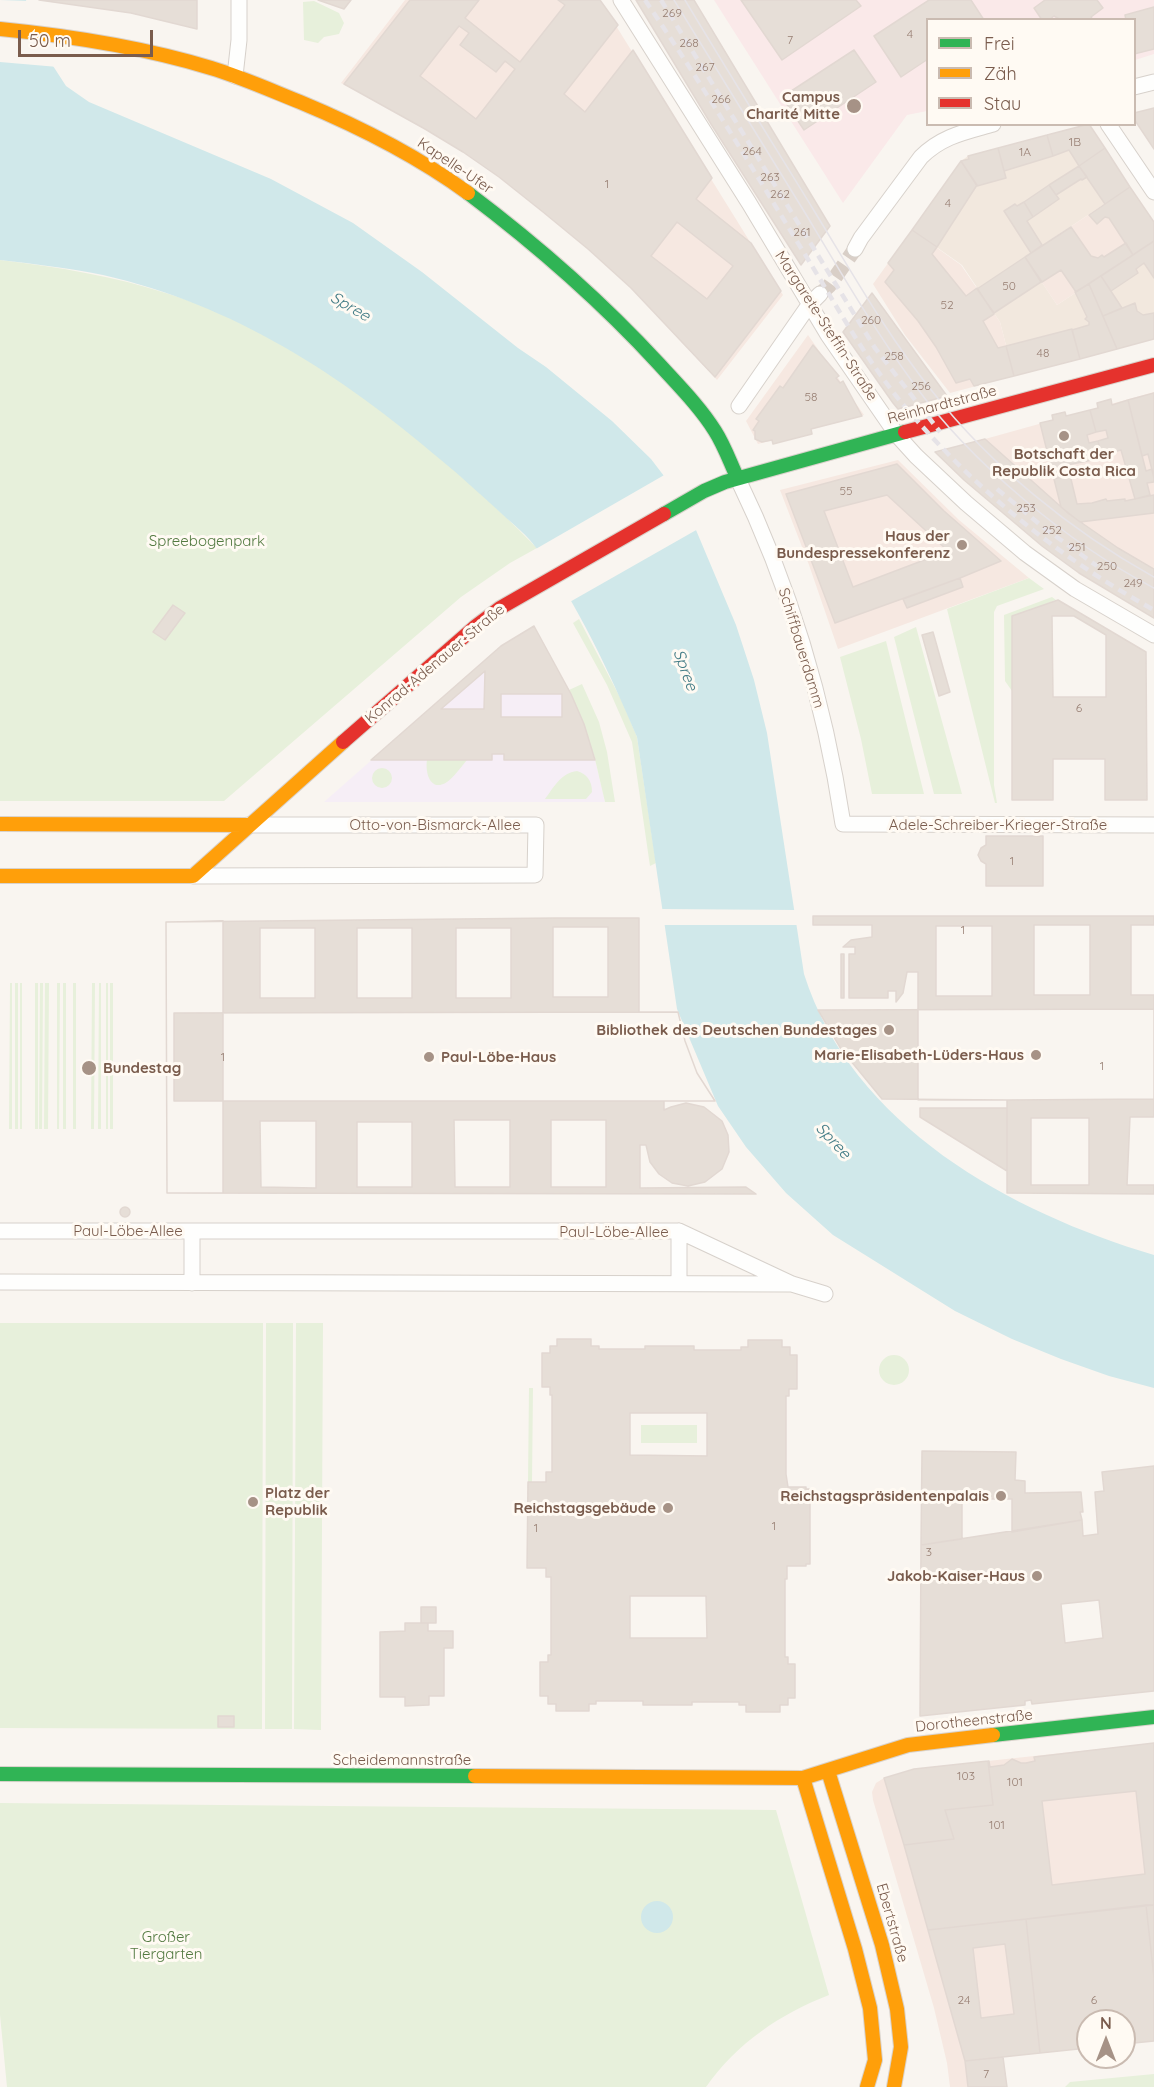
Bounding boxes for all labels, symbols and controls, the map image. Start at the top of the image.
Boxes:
house number: 269 [662,6,682,20]
scale bar [21,18,156,56]
legend [926,18,1136,126]
house number: 4 [907,27,913,41]
text: 50 m [29,29,71,52]
text: Frei [984,32,1015,55]
house number: 7 [787,33,793,47]
house number: 268 [679,36,699,50]
house number: 267 [695,60,715,74]
text: Zäh [984,62,1017,85]
place label: Campus Charité Mitte [746,88,840,123]
house number: 266 [711,92,731,106]
text: Stau [984,92,1021,115]
marker: Campus Charité Mitte [845,97,863,115]
street label: Kapelle-Ufer [414,134,496,198]
house number: 1B [1069,135,1081,149]
house number: 264 [742,144,762,158]
house number: 1A [1019,145,1031,159]
house number: 263 [760,170,780,184]
house number: 1 [605,177,609,191]
house number: 262 [770,187,790,201]
house number: 4 [945,196,951,210]
house number: 261 [793,225,811,239]
street label: Margarete-Steffin-Straße [771,248,881,404]
house number: 50 [1002,279,1016,293]
water label: Spree [327,288,373,326]
house number: 52 [940,298,954,312]
house number: 260 [861,313,881,327]
house number: 48 [1037,346,1049,360]
house number: 258 [884,349,904,363]
house number: 256 [911,379,931,393]
street label: Reinhardtstraße [885,382,999,428]
house number: 58 [804,390,818,404]
marker: Botschaft der Republik Costa Rica [1057,429,1071,443]
place label: Botschaft der Republik Costa Rica [992,445,1136,480]
house number: 55 [839,484,853,498]
house number: 253 [1016,501,1036,515]
house number: 252 [1042,523,1062,537]
place label: Haus der Bundespressekonferenz [776,527,950,562]
park label: Spreebogenpark [149,532,265,550]
marker: Haus der Bundespressekonferenz [955,538,969,552]
house number: 251 [1068,540,1086,554]
house number: 250 [1097,559,1117,573]
house number: 249 [1123,576,1143,590]
street label: Schiffbauerdamm [774,586,828,710]
street label: Konrad-Adenauer-Straße [362,600,508,728]
water label: Spree [669,647,701,693]
house number: 6 [1076,701,1082,715]
street label: Otto-von-Bismarck-Allee [349,816,521,834]
street label: Adele-Schreiber-Krieger-Straße [889,816,1107,834]
house number: 1 [1010,854,1014,868]
house number: 1 [961,923,965,937]
place label: Bibliothek des Deutschen Bundestages [596,1021,877,1039]
marker: Bibliothek des Deutschen Bundestages [882,1023,896,1037]
place label: Marie-Elisabeth-Lüders-Haus [814,1046,1024,1064]
place label: Paul-Löbe-Haus [441,1048,556,1066]
marker: Marie-Elisabeth-Lüders-Haus [1029,1048,1043,1062]
house number: 1 [221,1050,225,1064]
marker: Paul-Löbe-Haus [422,1050,436,1064]
marker: Bundestag [80,1059,98,1077]
place label: Bundestag [103,1059,181,1077]
house number: 1 [1100,1059,1104,1073]
water label: Spree [811,1119,855,1163]
street label: Paul-Löbe-Allee [73,1222,183,1240]
street label: Paul-Löbe-Allee [559,1223,669,1241]
place label: Platz der Republik [265,1484,330,1519]
place label: Reichstagspräsidentenpalais [780,1487,989,1505]
marker: Reichstagspräsidentenpalais [994,1489,1008,1503]
marker: Platz der Republik [246,1495,260,1509]
place label: Reichstagsgebäude [513,1499,656,1517]
marker: Reichstagsgebäude [661,1501,675,1515]
house number: 1 [772,1519,776,1533]
house number: 1 [534,1521,538,1535]
house number: 3 [926,1545,932,1559]
place label: Jakob-Kaiser-Haus [887,1567,1025,1585]
marker: Jakob-Kaiser-Haus [1030,1569,1044,1583]
street label: Dorotheenstraße [914,1706,1034,1736]
street label: Scheidemannstraße [333,1751,471,1769]
house number: 103 [957,1769,975,1783]
house number: 101 [1007,1775,1023,1789]
house number: 101 [989,1818,1005,1832]
street label: Ebertstraße [872,1881,912,1965]
park label: Großer Tiergarten [130,1928,202,1963]
house number: 24 [958,1993,970,2007]
house number: 6 [1091,1993,1097,2007]
north arrow [1076,2009,1136,2069]
text: N [1100,2013,1112,2033]
house number: 7 [983,2067,989,2081]

